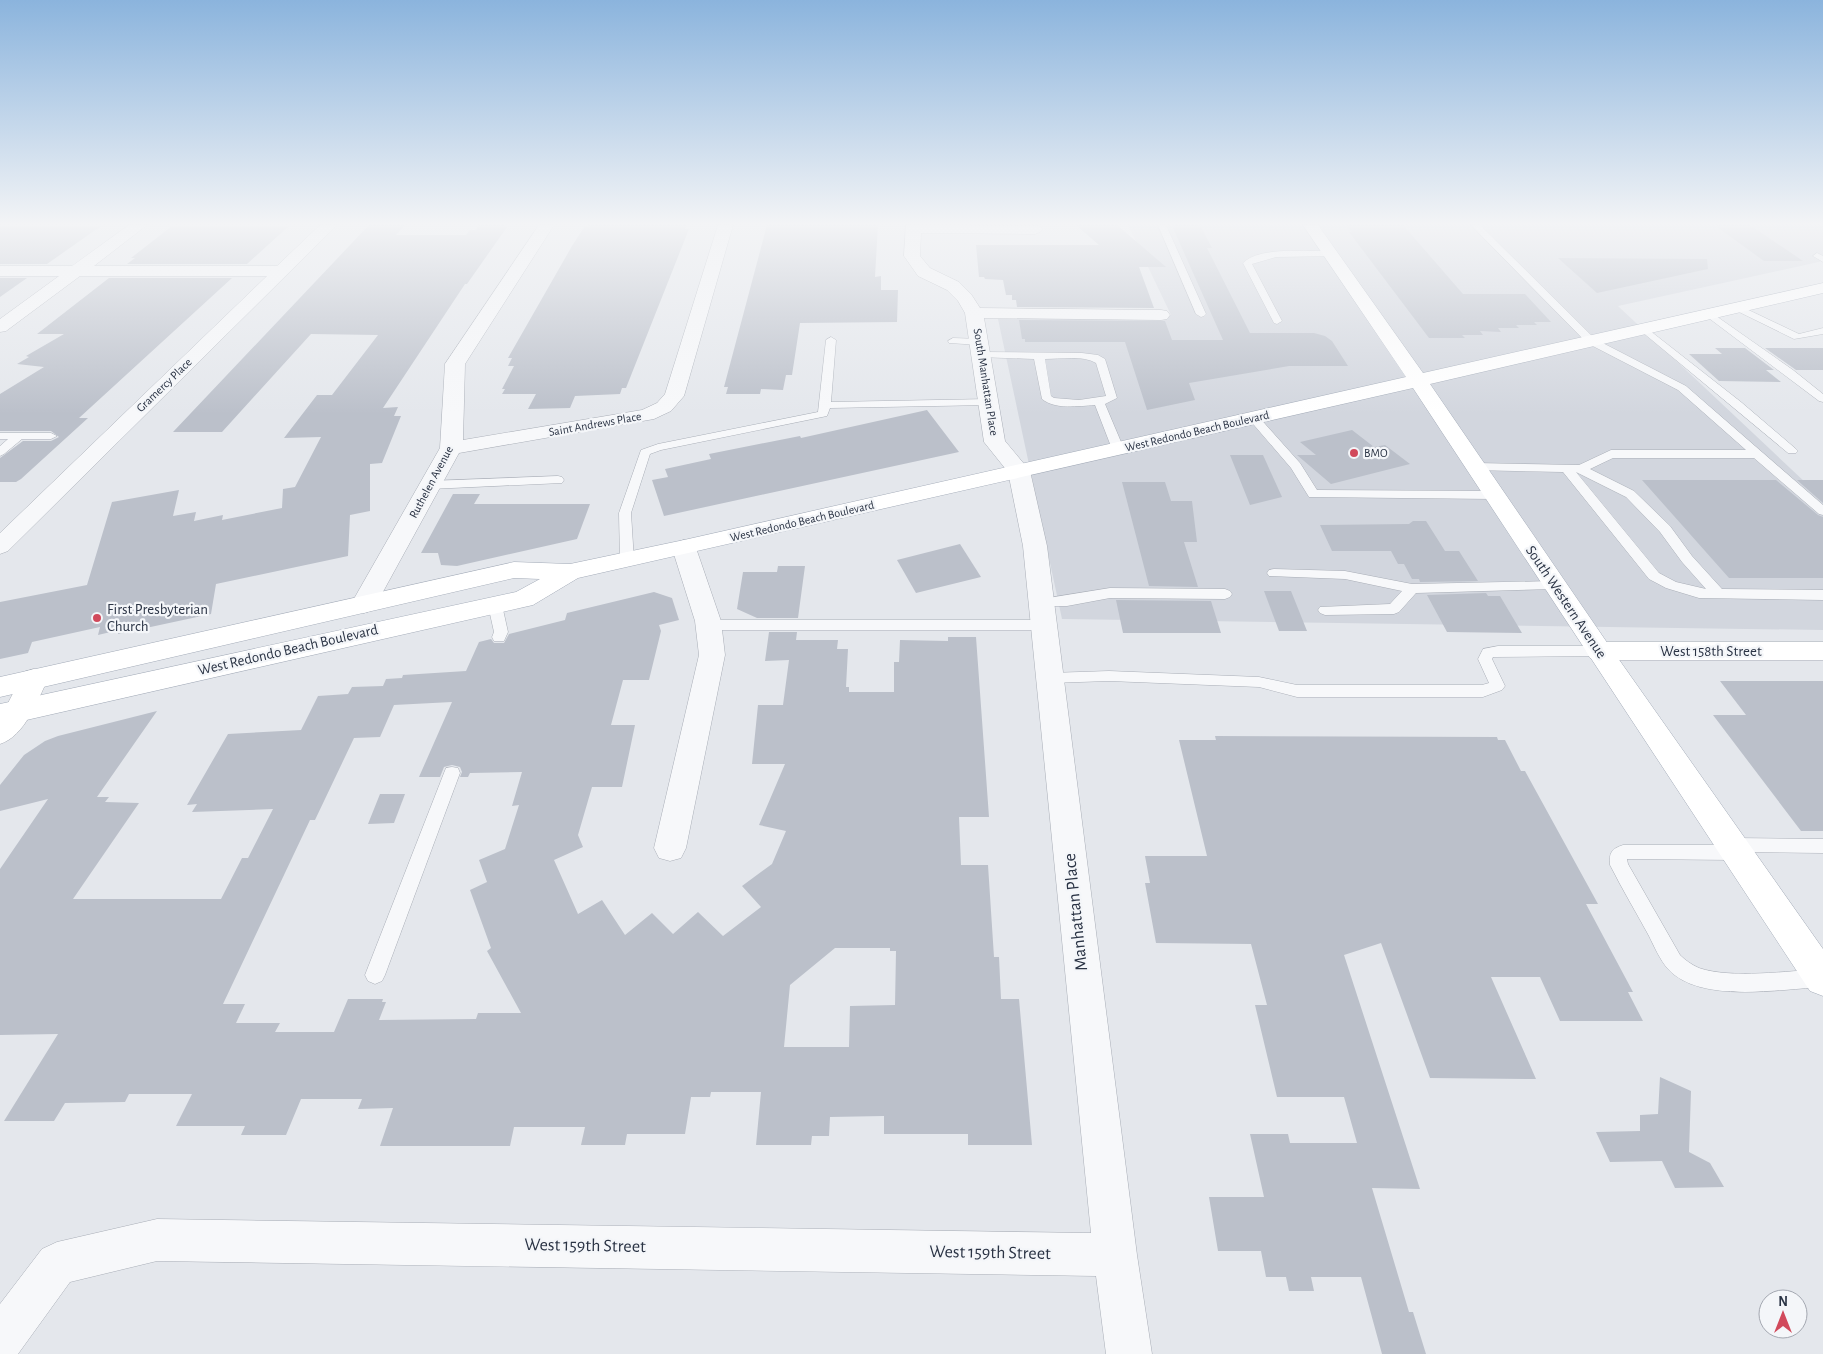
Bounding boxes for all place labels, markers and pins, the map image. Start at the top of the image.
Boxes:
marker: BMO [1348,447,1360,459]
place label: BMO [1364,447,1388,459]
place label: First Presbyterian Church [107,602,208,634]
marker: First Presbyterian Church [91,612,103,624]

